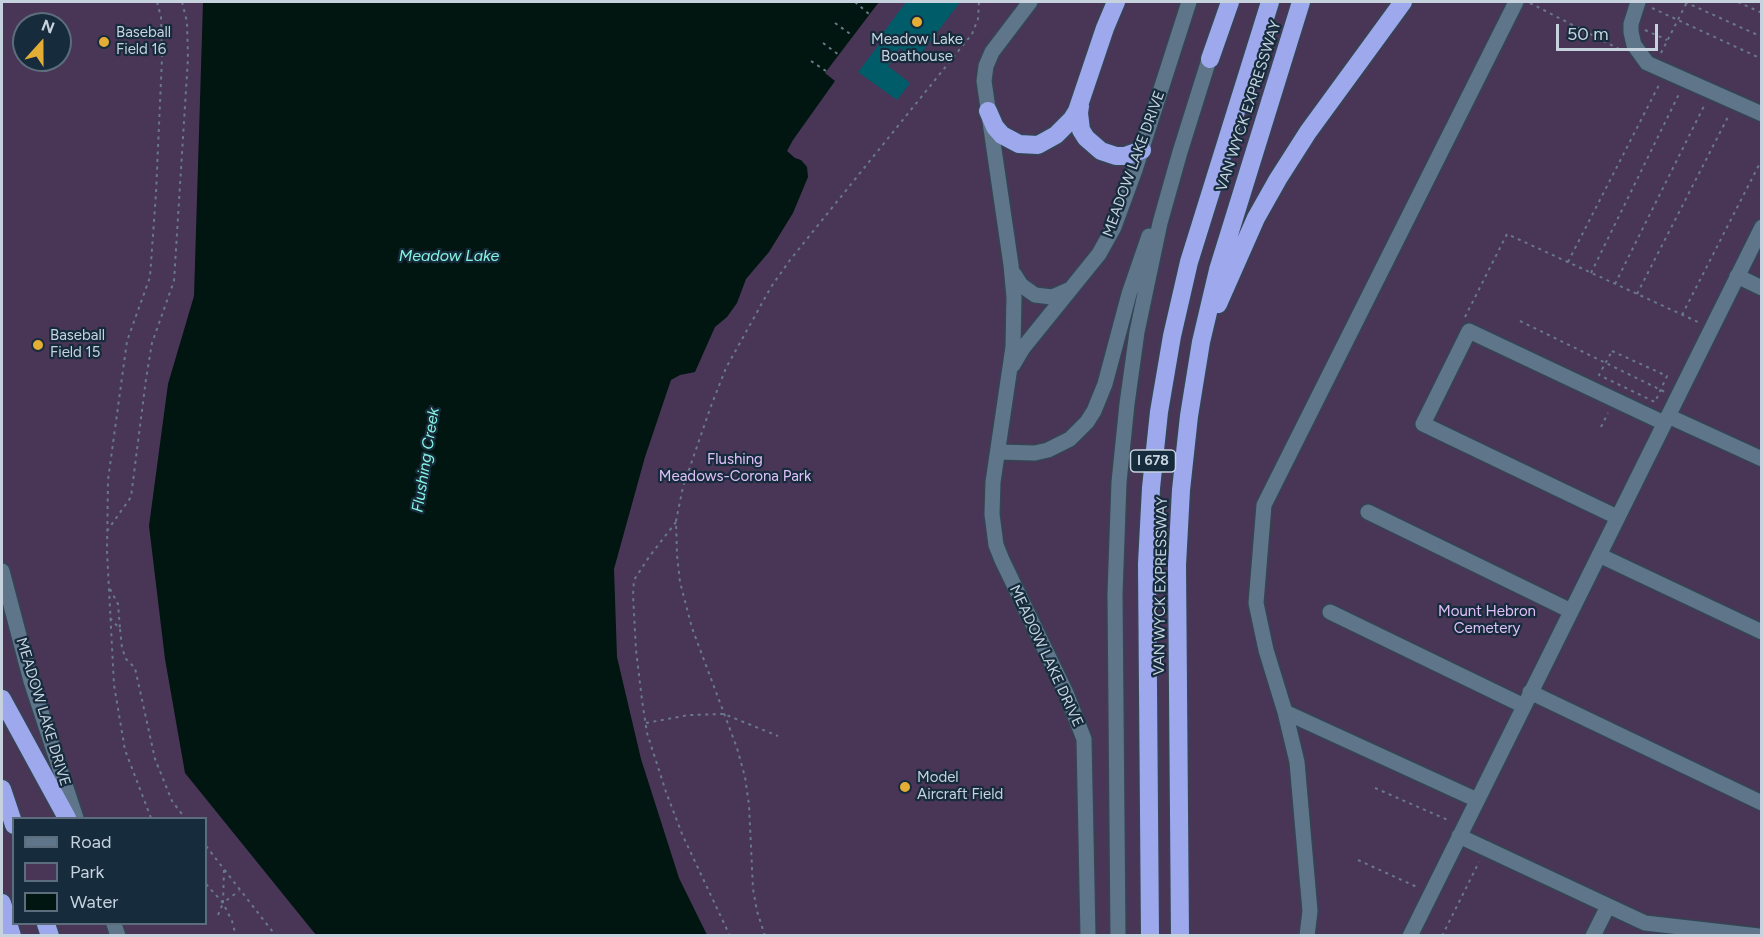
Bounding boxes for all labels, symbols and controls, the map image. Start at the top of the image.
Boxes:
north arrow [12,12,72,72]
scale bar [1559,12,1661,50]
marker: Meadow Lake Boathouse [910,15,924,29]
text: N [39,16,57,38]
street label: VAN WYCK EXPRESSWAY [1213,18,1285,194]
text: 50 m [1567,23,1609,45]
place label: Baseball Field 16 [116,24,171,59]
place label: Meadow Lake Boathouse [871,31,963,66]
marker: Baseball Field 16 [97,35,111,49]
street label: MEADOW LAKE DRIVE [1099,88,1169,240]
water label: Meadow Lake [399,246,499,266]
place label: Baseball Field 15 [50,327,105,362]
marker: Baseball Field 15 [31,338,45,352]
water label: Flushing Creek [408,406,444,514]
road number: I 678 [1130,450,1176,472]
park label: Flushing Meadows-Corona Park [659,451,811,486]
street label: VAN WYCK EXPRESSWAY [1150,496,1172,676]
street label: MEADOW LAKE DRIVE [1005,582,1087,730]
park label: Mount Hebron Cemetery [1438,603,1536,638]
street label: MEADOW LAKE DRIVE [12,636,74,788]
place label: Model Aircraft Field [917,769,1003,804]
marker: Model Aircraft Field [898,780,912,794]
legend [12,817,207,925]
text: Road [70,831,111,853]
text: Park [70,861,104,883]
text: Water [70,891,118,913]

